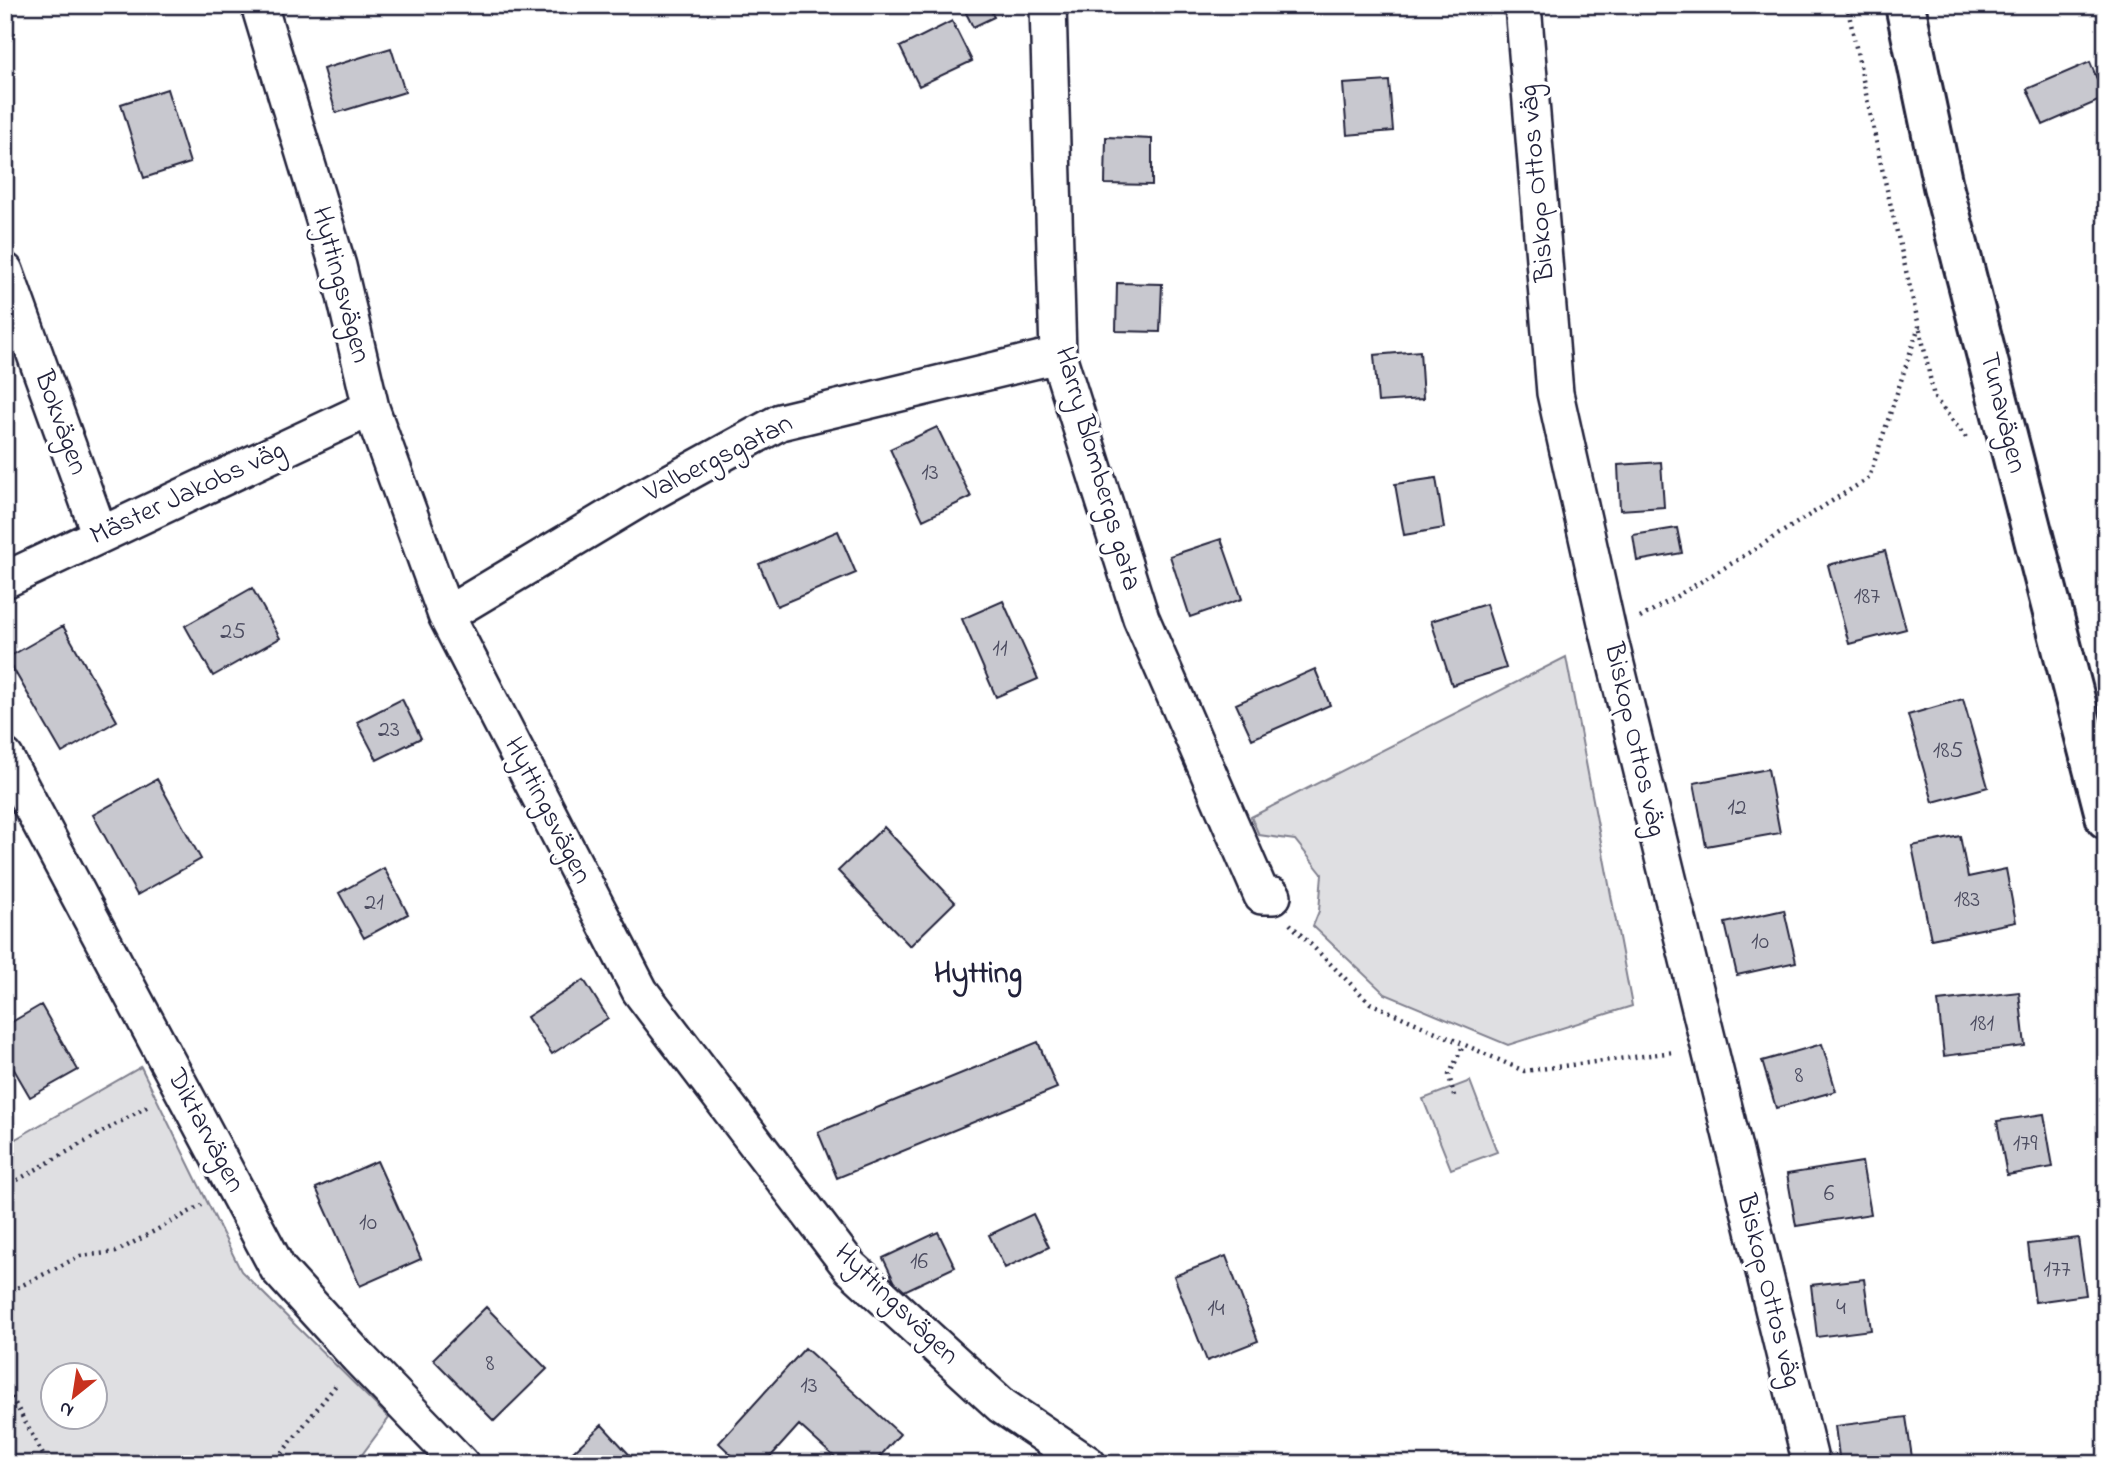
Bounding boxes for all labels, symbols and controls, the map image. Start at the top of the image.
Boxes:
street label: Biskop Ottos väg [1509,83,1567,284]
street label: Hyttingsvägen [299,202,381,368]
street label: Harry Blombergs gata [1043,342,1151,596]
street label: Tunavägen [1967,348,2037,478]
street label: Bokvägen [22,364,98,481]
street label: Valbergsgatan [637,404,800,514]
street label: Mäster Jakobs väg [84,431,292,557]
house number: 13 [921,456,939,491]
house number: 187 [1854,580,1880,615]
house number: 25 [220,615,246,650]
house number: 11 [992,632,1008,667]
street label: Biskop Ottos väg [1592,638,1676,841]
house number: 23 [378,713,400,748]
street label: Hyttingsvägen [492,730,602,892]
house number: 185 [1933,734,1963,769]
house number: 12 [1727,791,1747,826]
house number: 183 [1954,883,1980,918]
house number: 21 [364,886,384,921]
house number: 10 [1751,925,1769,960]
district label: Hytting [934,953,1022,998]
house number: 181 [1970,1007,1994,1042]
house number: 8 [1795,1059,1804,1094]
street label: Diktarvägen [155,1061,255,1200]
house number: 179 [2013,1127,2038,1162]
house number: 6 [1824,1177,1835,1212]
street label: Biskop Ottos väg [1724,1189,1812,1392]
house number: 10 [359,1206,377,1241]
street label: Hyttingsvägen [824,1235,968,1375]
house number: 16 [910,1245,929,1280]
house number: 177 [2043,1253,2071,1288]
house number: 4 [1836,1291,1846,1326]
house number: 14 [1207,1292,1225,1327]
house number: 8 [486,1347,495,1382]
north arrow [38,1360,108,1430]
house number: 13 [800,1369,818,1404]
text: N [54,1394,79,1423]

